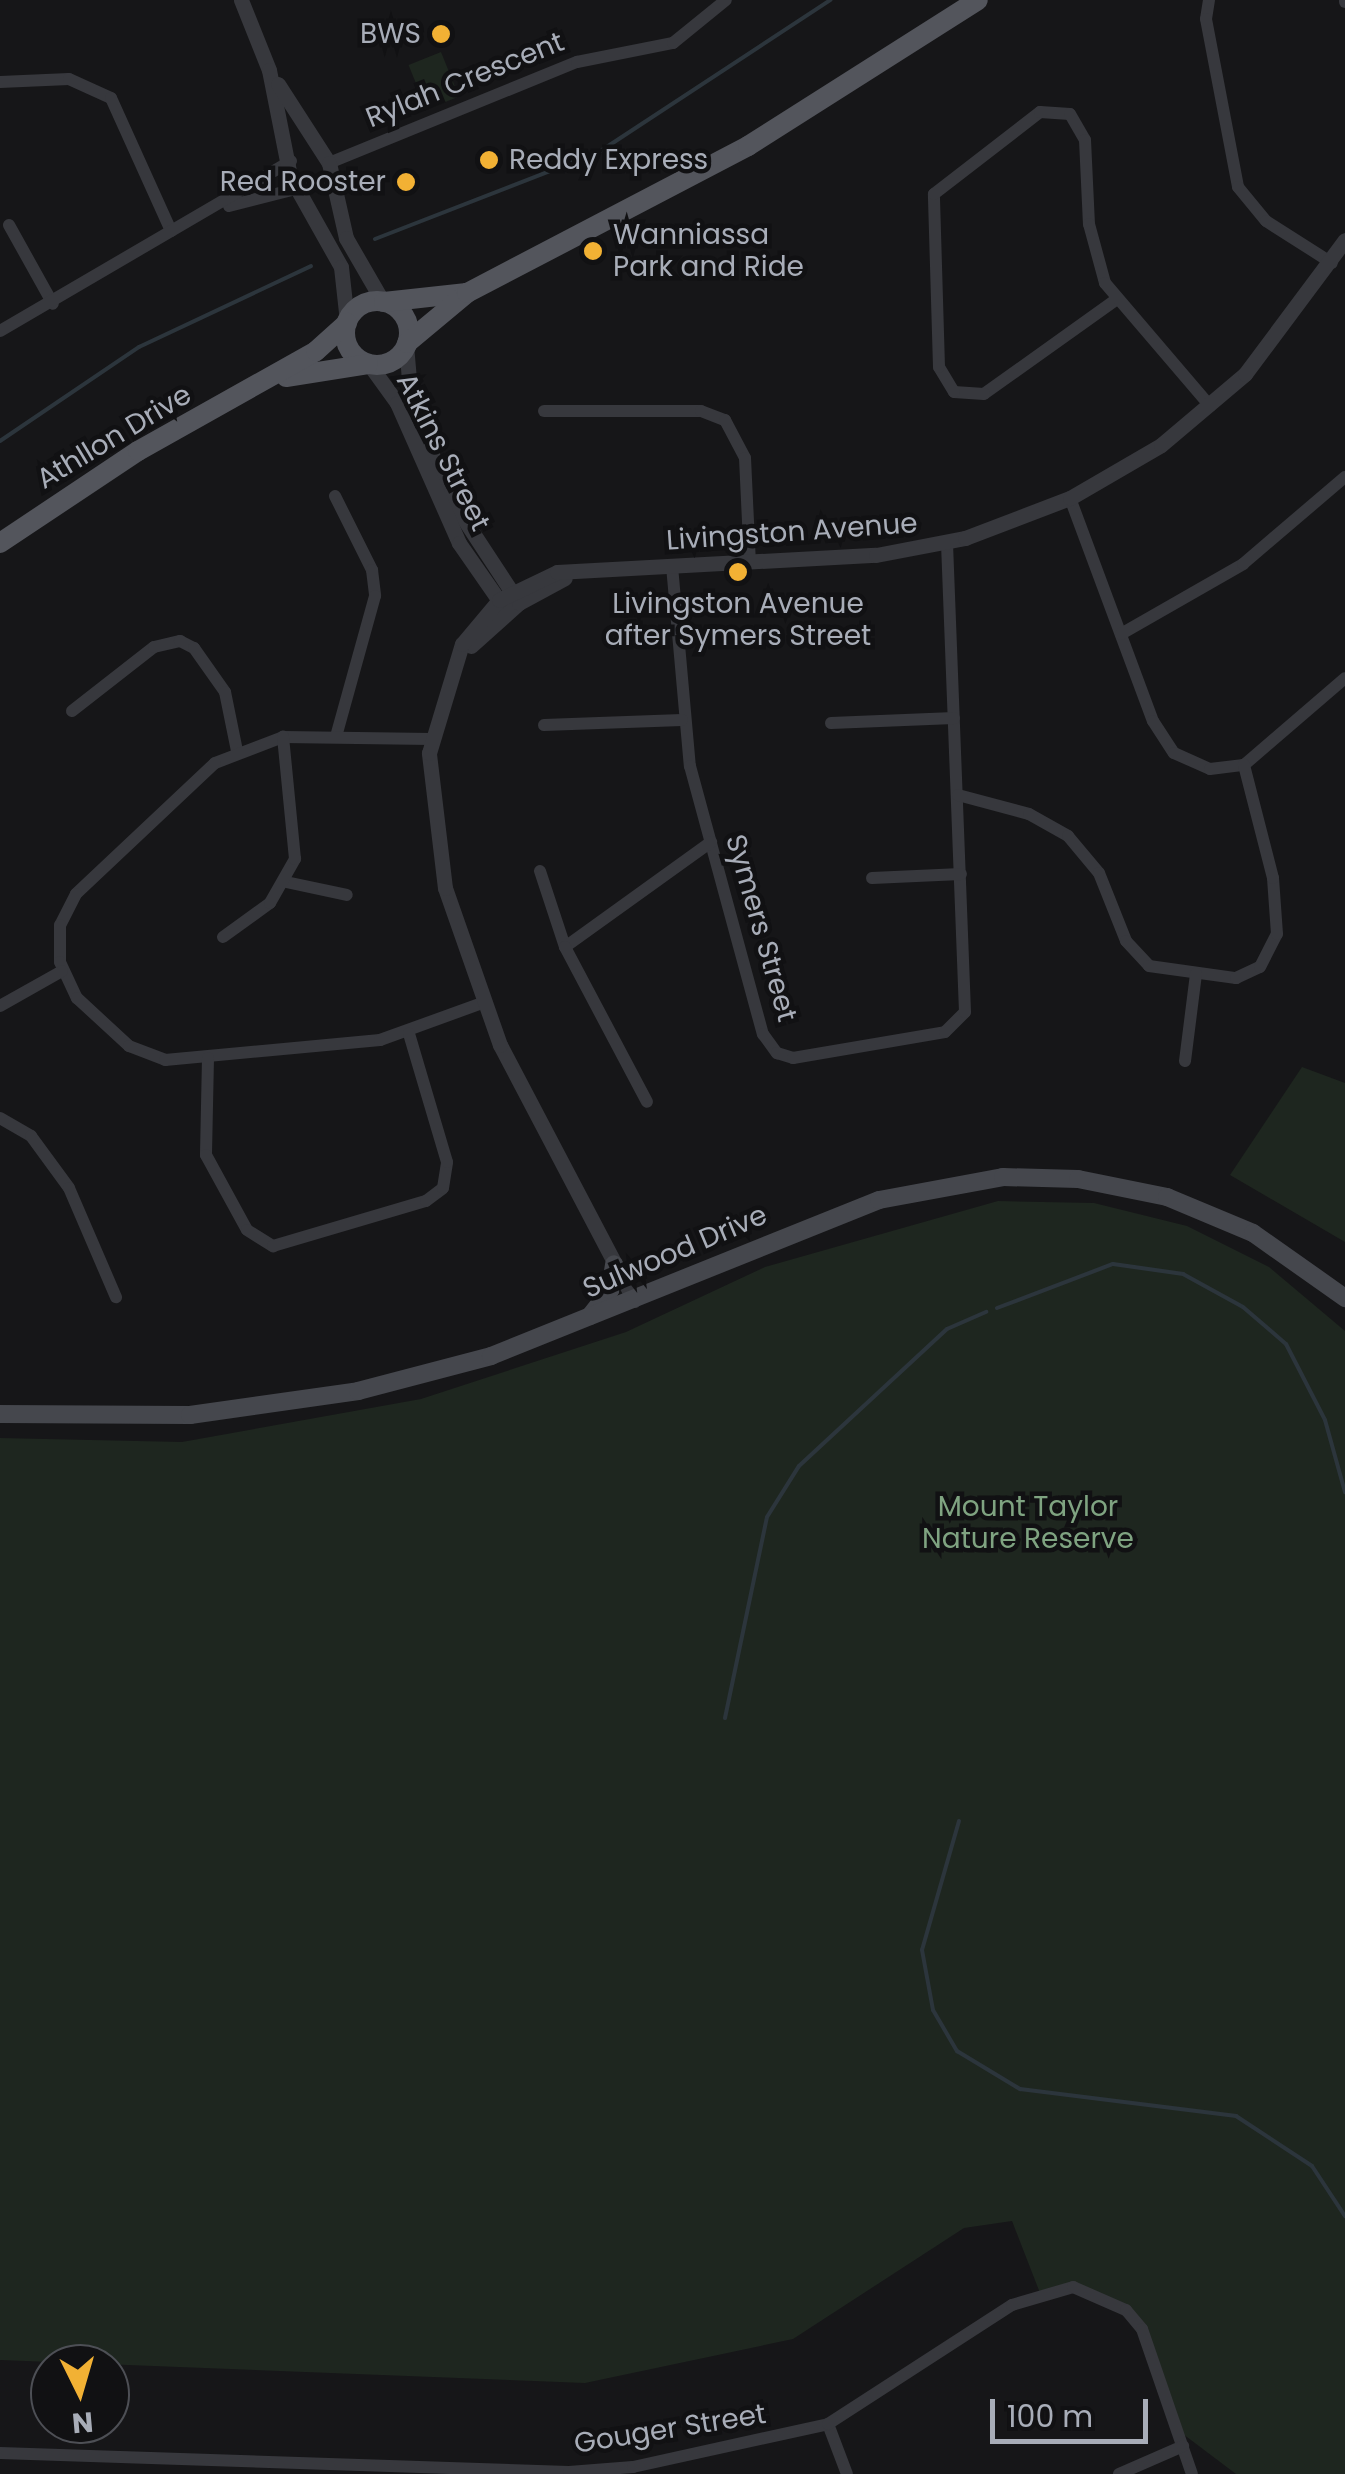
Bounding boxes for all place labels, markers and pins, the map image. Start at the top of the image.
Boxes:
place label: BWS [360,17,421,51]
marker: BWS [430,23,452,45]
place label: Reddy Express [509,143,708,177]
marker: Reddy Express [478,149,500,171]
place label: Red Rooster [220,165,386,199]
marker: Red Rooster [395,171,417,193]
place label: Wanniassa Park and Ride [613,218,804,284]
marker: Wanniassa Park and Ride [582,240,604,262]
marker: Livingston Avenue after Symers Street [727,561,749,583]
place label: Livingston Avenue after Symers Street [605,587,871,653]

